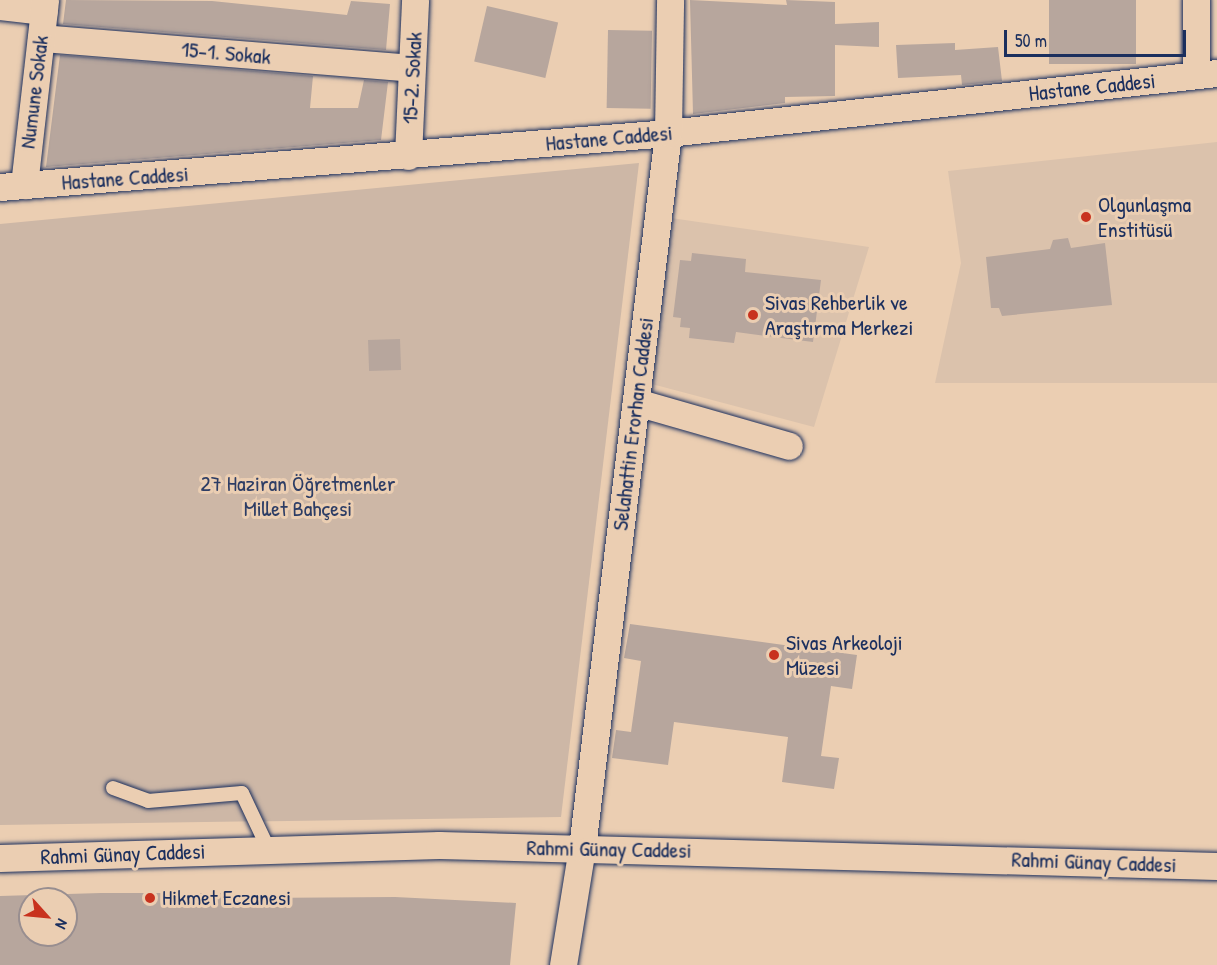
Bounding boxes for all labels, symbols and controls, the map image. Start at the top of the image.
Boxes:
scale bar [1007,18,1188,56]
text: 50 m [1015,28,1047,53]
street label: 15-2. Sokak [396,31,428,125]
street label: Numune Sokak [14,34,54,150]
street label: 15-1. Sokak [180,36,272,70]
street label: Hastane Caddesi [1027,67,1157,107]
street label: Hastane Caddesi [544,119,674,157]
street label: Hastane Caddesi [61,160,189,196]
place label: Olgunlaşma Enstitüsü [1098,191,1191,242]
marker: Olgunlaşma Enstitüsü [1079,210,1093,224]
place label: Sivas Rehberlik ve Araştırma Merkezi [765,289,913,340]
marker: Sivas Rehberlik ve Araştırma Merkezi [746,308,760,322]
street label: Selahattin Erorhan Caddesi [607,316,659,532]
park label: 27 Haziran Öğretmenler Millet Bahçesi [200,470,396,522]
place label: Sivas Arkeoloji Müzesi [786,629,903,680]
marker: Sivas Arkeoloji Müzesi [767,648,781,662]
street label: Rahmi Günay Caddesi [526,834,692,864]
street label: Rahmi Günay Caddesi [40,838,206,870]
street label: Rahmi Günay Caddesi [1011,846,1177,878]
place label: Hikmet Eczanesi [162,885,291,911]
north arrow [18,887,78,947]
marker: Hikmet Eczanesi [143,891,157,905]
text: N [51,915,74,933]

